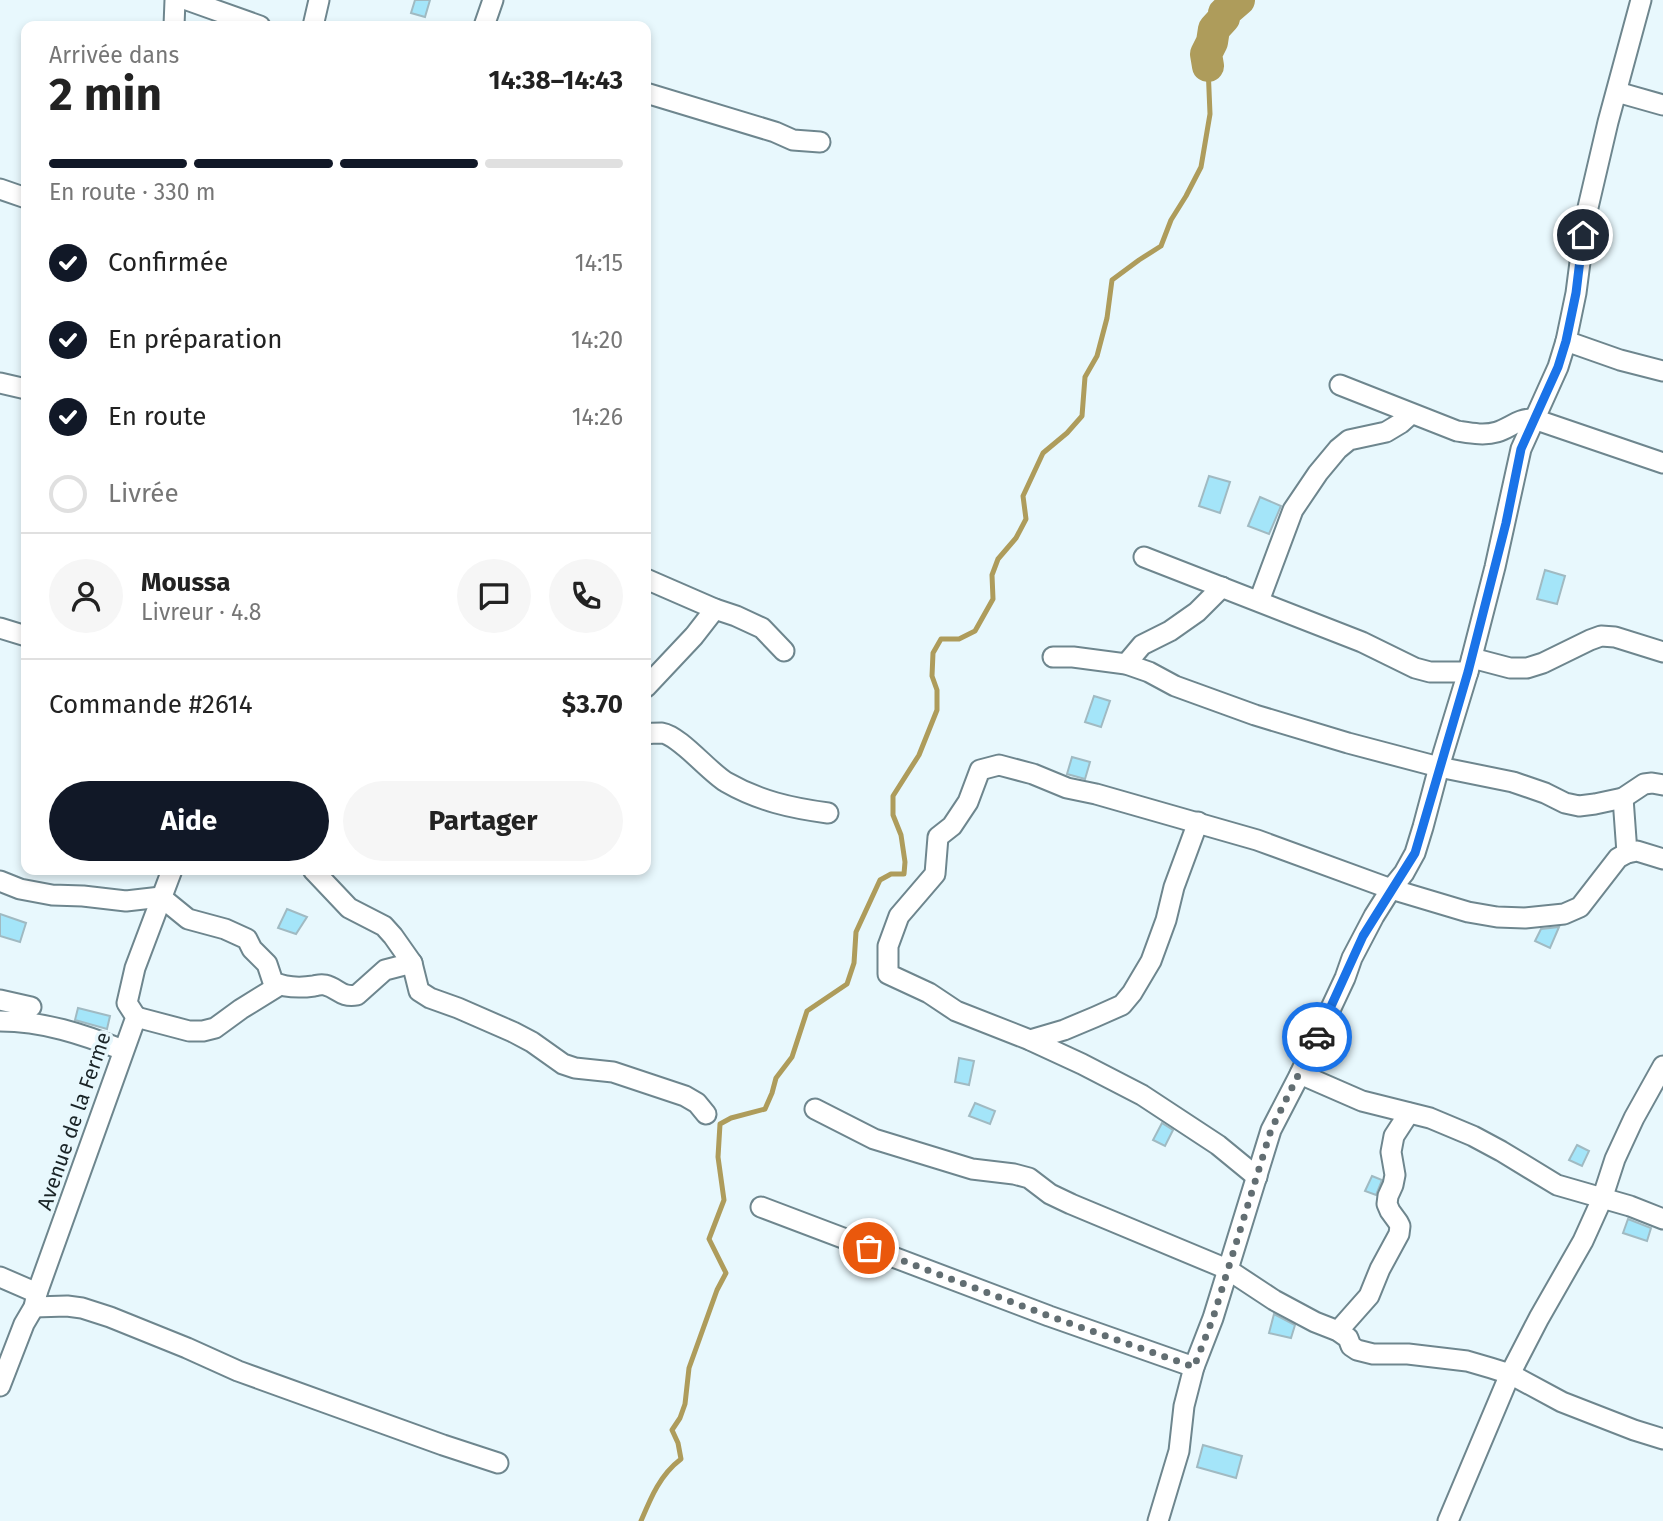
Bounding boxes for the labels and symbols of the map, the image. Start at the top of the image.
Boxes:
pin [1553,205,1613,265]
courier [1282,1002,1352,1072]
street label: Avenue de la Ferme [31,1029,117,1213]
pin [839,1218,899,1278]

